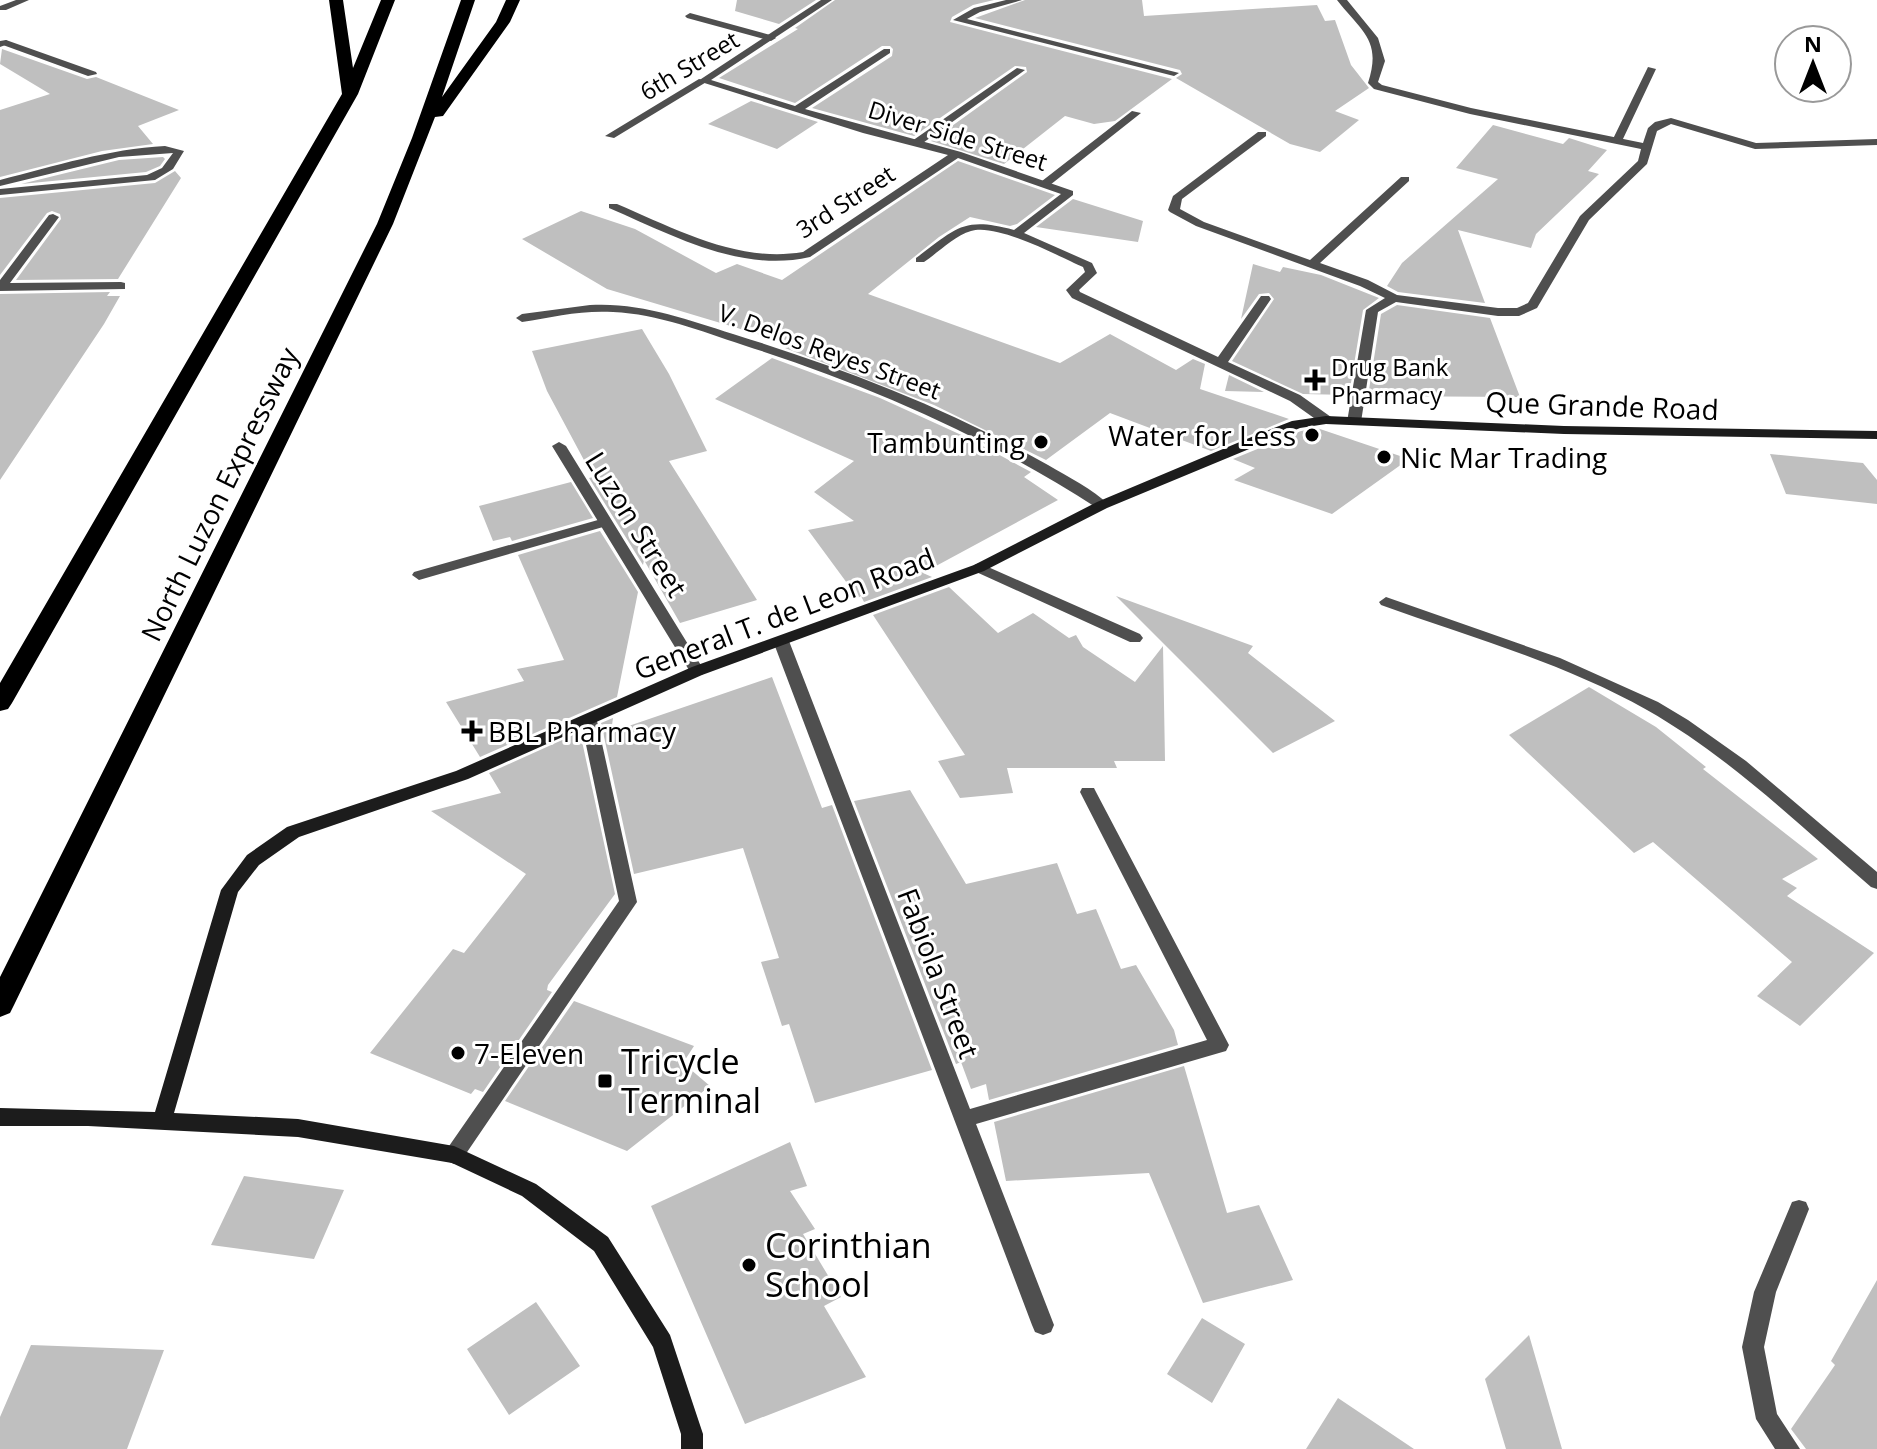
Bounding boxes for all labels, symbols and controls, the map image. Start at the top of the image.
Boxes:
street label: 6th Street [633,22,745,108]
north arrow [1773,24,1853,104]
text: N [1804,28,1822,58]
street label: Diver Side Street [864,92,1052,178]
street label: 3rd Street [789,157,901,245]
street label: V. Delos Reyes Street [714,295,946,407]
street label: North Luzon Expressway [131,340,307,647]
place label: Drug Bank Pharmacy [1331,350,1449,411]
marker: Drug Bank Pharmacy [1306,371,1324,389]
street label: Que Grande Road [1485,382,1719,428]
place label: Water for Less [1108,416,1296,454]
place label: Tambunting [867,423,1025,461]
marker: Water for Less [1303,426,1321,444]
marker: Tambunting [1032,433,1050,451]
place label: Nic Mar Trading [1400,438,1607,476]
street label: Luzon Street [577,444,697,604]
marker: Nic Mar Trading [1375,448,1393,466]
street label: General T. de Leon Road [628,538,940,688]
place label: BBL Pharmacy [488,712,677,750]
marker: BBL Pharmacy [463,722,481,740]
street label: Fabiola Street [889,883,989,1063]
place label: 7-Eleven [474,1034,584,1072]
place label: Tricycle Terminal [621,1038,761,1123]
marker: 7-Eleven [449,1044,467,1062]
marker: Tricycle Terminal [596,1072,614,1090]
place label: Corinthian School [765,1222,932,1307]
marker: Corinthian School [740,1256,758,1274]

